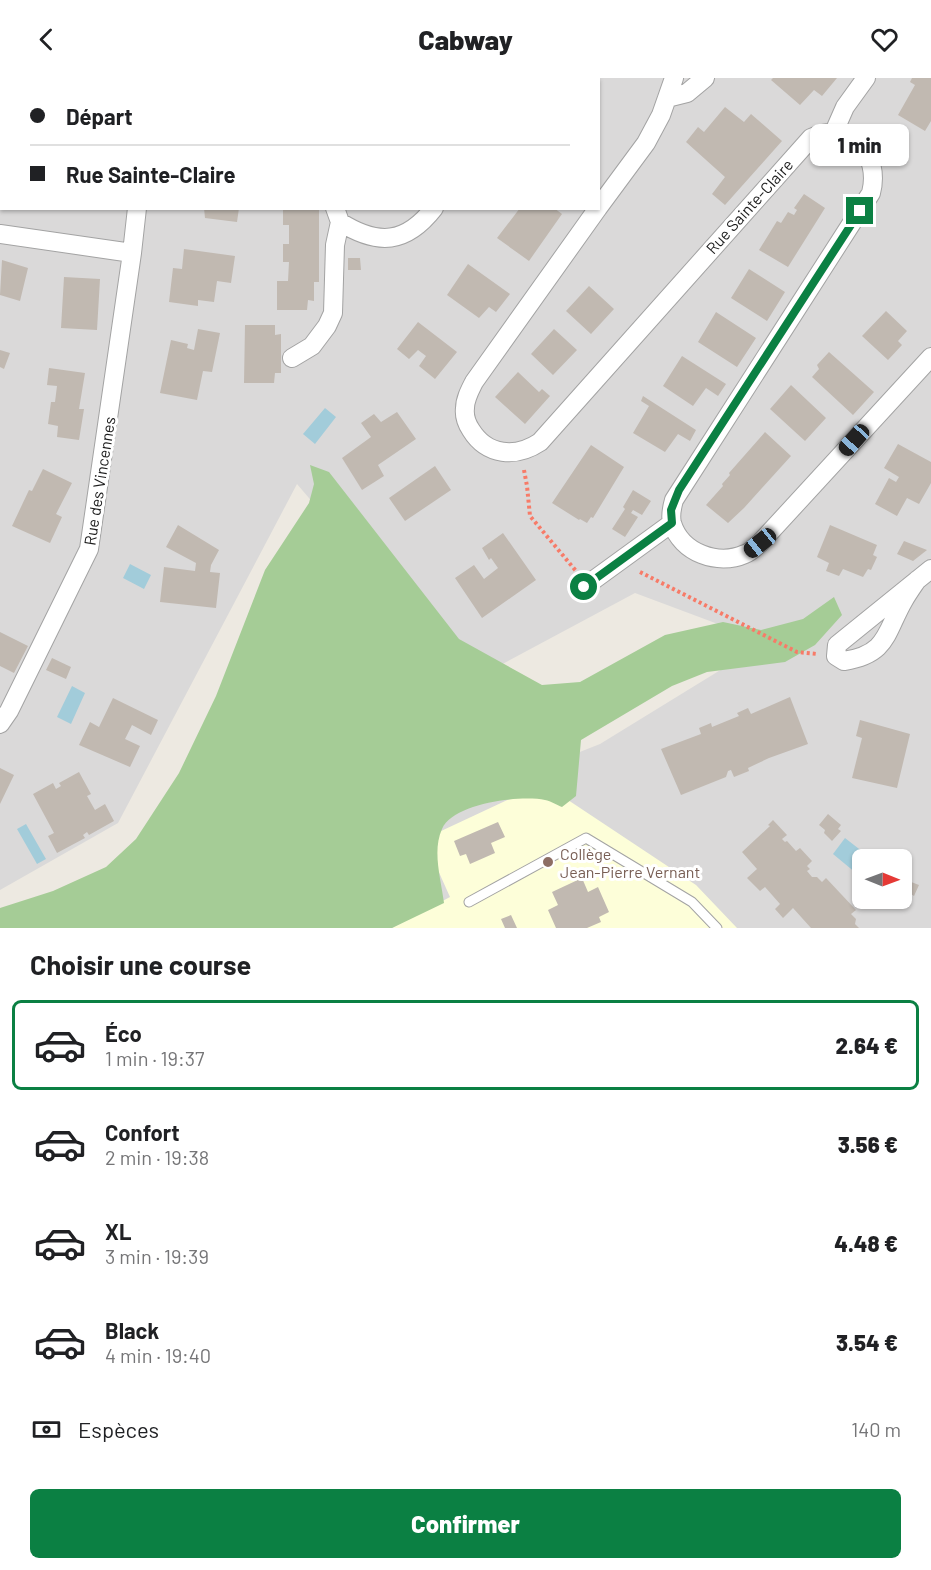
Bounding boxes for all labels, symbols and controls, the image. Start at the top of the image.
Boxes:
icon: back [30,23,63,56]
text: Cabway [418,23,513,55]
icon: heart [868,23,901,56]
text: Départ [66,103,133,129]
callout: 1 min [810,124,910,166]
text: 1 min [838,133,881,157]
street label: Rue Sainte-Claire [702,155,796,257]
text: Rue Sainte-Claire [66,161,235,187]
route end [846,197,873,224]
street label: Rue des Vincennes [79,415,119,547]
car [835,421,873,459]
car [740,525,780,561]
route start [570,573,597,600]
place label: Collège Jean-Pierre Vernant [560,844,700,881]
north arrow [852,849,912,909]
map controls [852,849,912,909]
marker: Collège Jean-Pierre Vernant [541,855,555,869]
text: Choisir une course [30,948,251,980]
icon: car [33,1018,87,1072]
text: Éco [105,1020,142,1046]
text: 2.64 € [836,1032,898,1058]
text: 1 min · 19:37 [105,1046,205,1070]
icon: car [33,1117,87,1171]
text: Confort [105,1119,180,1145]
text: 3.56 € [838,1131,898,1157]
text: 2 min · 19:38 [105,1145,209,1169]
icon: car [33,1216,87,1270]
text: XL [105,1218,131,1244]
text: 4.48 € [834,1230,898,1256]
text: 3 min · 19:39 [105,1244,209,1268]
icon: car [33,1315,87,1369]
text: Black [105,1317,159,1343]
text: 3.54 € [836,1329,898,1355]
text: 4 min · 19:40 [105,1343,211,1367]
icon: cash [30,1413,63,1446]
text: Espèces [78,1416,159,1442]
text: 140 m [851,1417,901,1441]
button: Confirmer [30,1489,901,1558]

